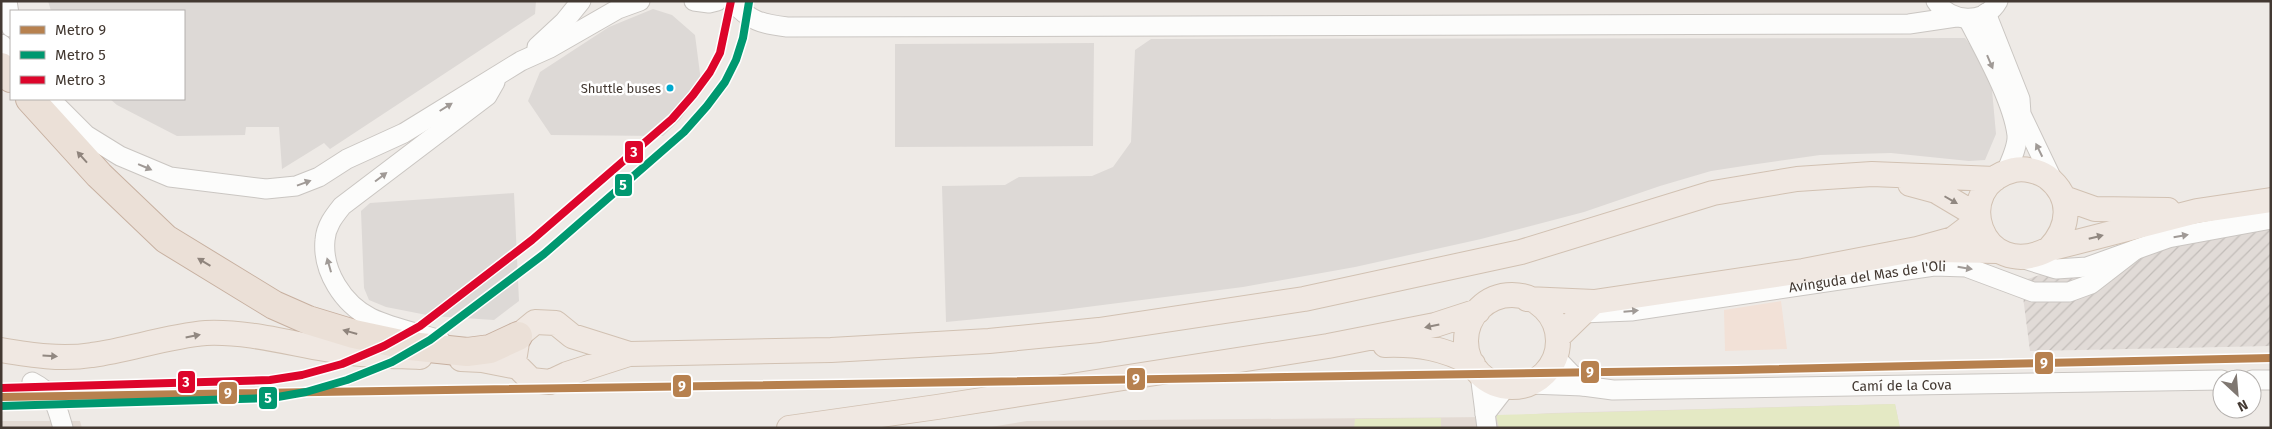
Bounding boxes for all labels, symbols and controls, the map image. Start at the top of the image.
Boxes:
legend [10,10,185,100]
text: Metro 9 [55,21,106,39]
text: Metro 5 [55,46,106,64]
one-way arrow [1986,55,1994,69]
text: Metro 3 [55,71,106,89]
place label: Shuttle buses [581,81,661,96]
marker: Shuttle buses [665,83,675,93]
one-way arrow [439,103,452,112]
line badge: 3 [624,140,644,164]
one-way arrow [2034,143,2042,157]
text: 3 [629,144,638,161]
one-way arrow [76,151,88,163]
one-way arrow [138,163,153,171]
one-way arrow [374,172,388,182]
line badge: 5 [614,173,633,197]
text: 5 [619,177,627,194]
one-way arrow [297,179,312,186]
one-way arrow [1945,196,1958,205]
one-way arrow [2174,231,2190,239]
one-way arrow [2089,233,2104,241]
street label: Avinguda del Mas de l'Oli [1788,257,1946,296]
one-way arrow [198,258,211,267]
one-way arrow [325,258,333,273]
one-way arrow [1958,264,1974,272]
one-way arrow [1623,307,1639,315]
one-way arrow [1424,322,1439,330]
one-way arrow [342,328,357,336]
one-way arrow [185,332,200,340]
line badge: 9 [2034,351,2054,375]
one-way arrow [42,353,58,361]
text: 9 [2040,355,2048,372]
line badge: 9 [1580,360,1600,384]
text: 9 [1586,364,1594,381]
line badge: 9 [1126,367,1146,391]
north arrow [2212,369,2262,419]
line badge: 3 [177,370,196,394]
text: 9 [1132,371,1140,388]
text: 3 [181,374,190,391]
line badge: 9 [672,374,692,398]
street label: Camí de la Cova [1851,376,1952,395]
text: 9 [678,378,686,395]
line badge: 9 [218,381,238,405]
text: 9 [224,385,232,402]
line badge: 5 [258,386,278,410]
text: 5 [264,390,272,407]
text: N [2235,396,2250,415]

